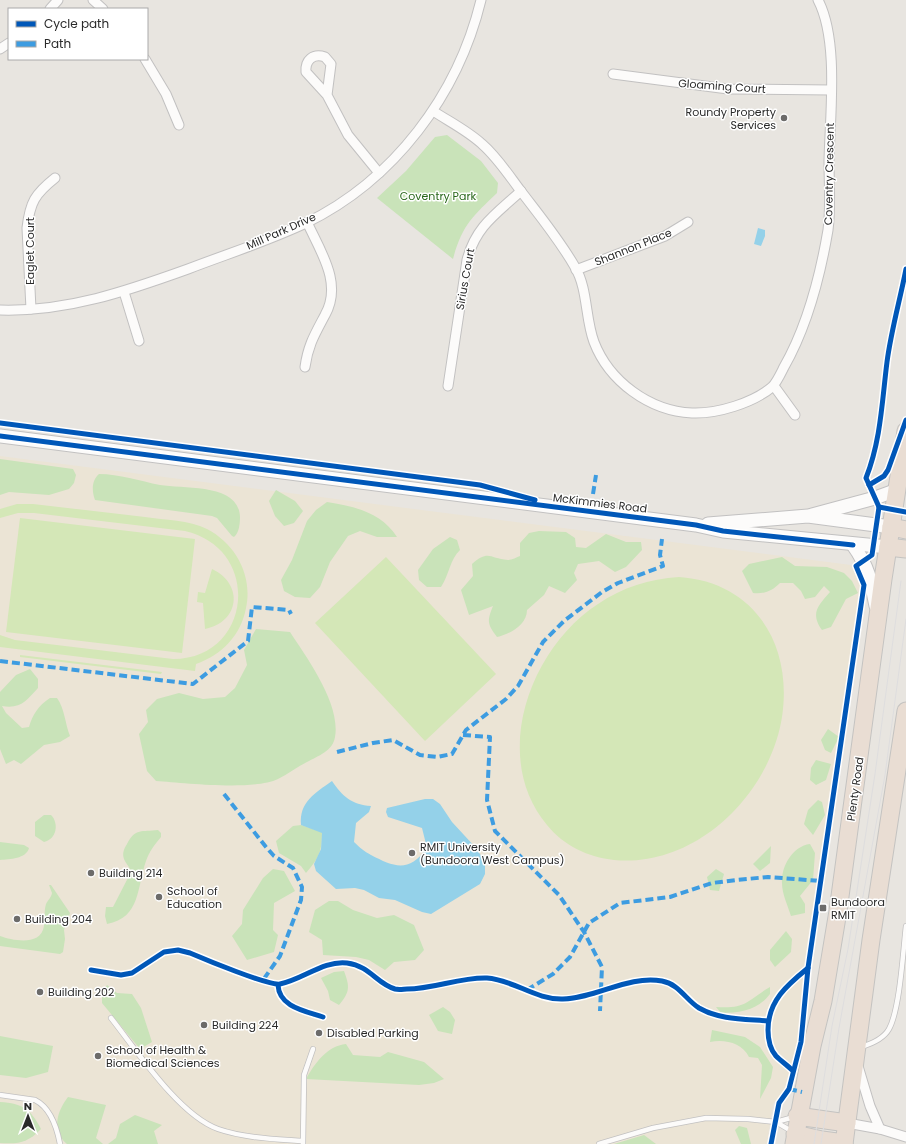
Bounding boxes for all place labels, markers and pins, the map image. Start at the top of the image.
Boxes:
place label: Roundy Property Services [686,104,777,133]
marker: Roundy Property Services [779,113,789,123]
place label: RMIT University (Bundoora West Campus) [420,839,565,868]
marker: RMIT University (Bundoora West Campus) [407,848,417,858]
place label: Building 214 [99,865,163,881]
marker: Building 214 [86,868,96,878]
place label: School of Education [167,883,222,912]
marker: School of Education [154,892,164,902]
place label: Bundoora RMIT [831,894,885,923]
marker: Bundoora RMIT [818,903,828,913]
place label: Building 204 [25,911,92,927]
marker: Building 204 [12,914,22,924]
place label: Building 202 [48,984,114,1000]
marker: Building 202 [35,987,45,997]
place label: Building 224 [212,1017,278,1033]
marker: Building 224 [199,1020,209,1030]
place label: Disabled Parking [327,1025,419,1041]
marker: Disabled Parking [314,1028,324,1038]
place label: School of Health & Biomedical Sciences [106,1042,220,1071]
marker: School of Health & Biomedical Sciences [93,1051,103,1061]

